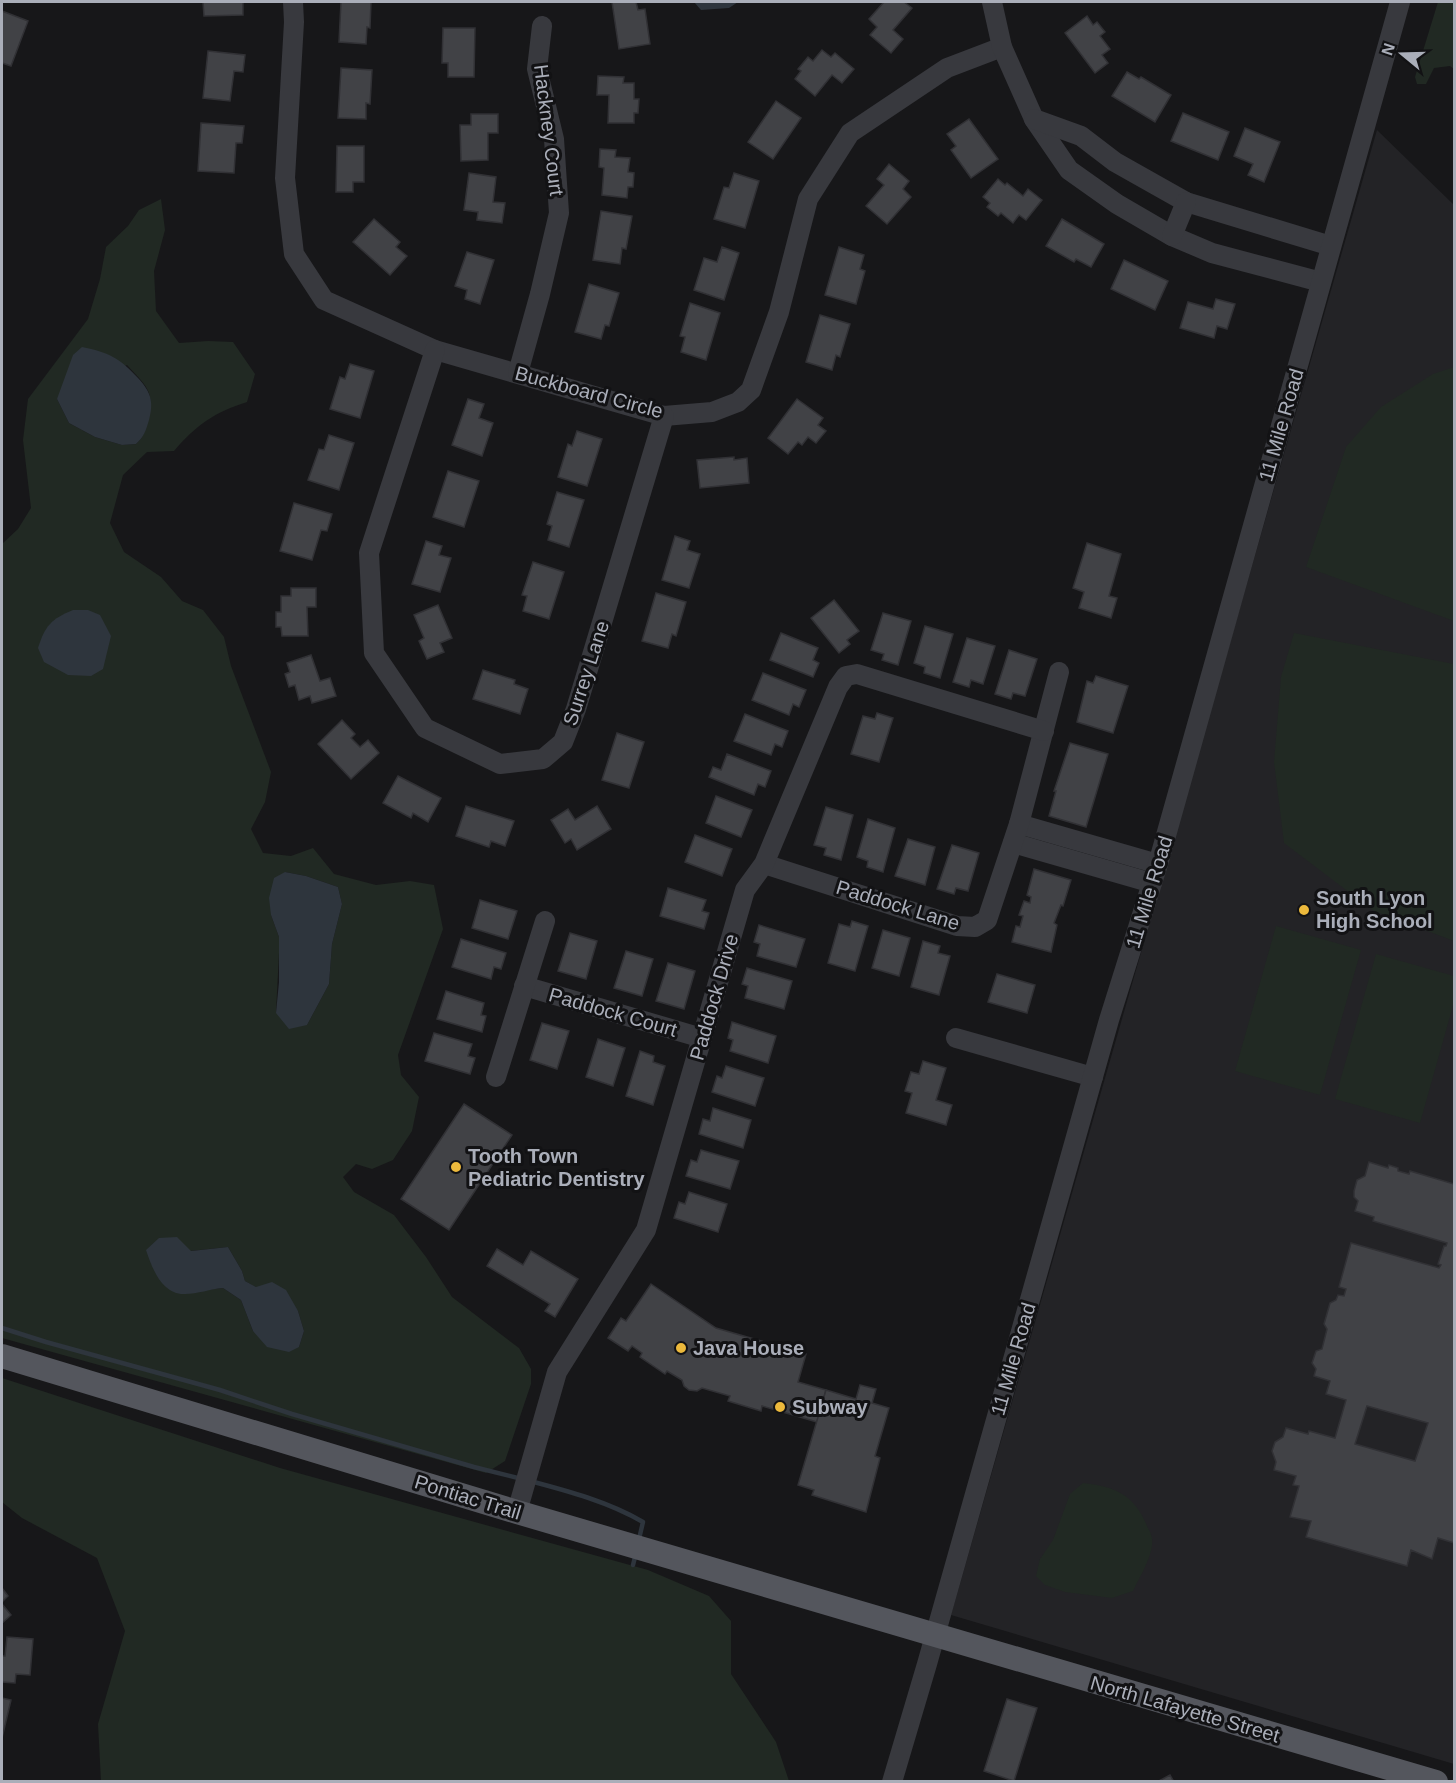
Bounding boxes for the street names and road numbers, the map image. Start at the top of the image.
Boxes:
street label: Hackney Court [530,63,568,197]
street label: Buckboard Circle [513,362,665,422]
street label: 11 Mile Road [1254,366,1308,484]
street label: Surrey Lane [559,618,613,728]
street label: 11 Mile Road [1121,833,1177,951]
street label: Paddock Lane [834,876,962,934]
street label: Paddock Drive [686,931,742,1063]
street label: Paddock Court [546,983,680,1041]
street label: 11 Mile Road [986,1300,1040,1418]
street label: Pontiac Trail [412,1470,524,1524]
street label: North Lafayette Street [1088,1671,1282,1747]

